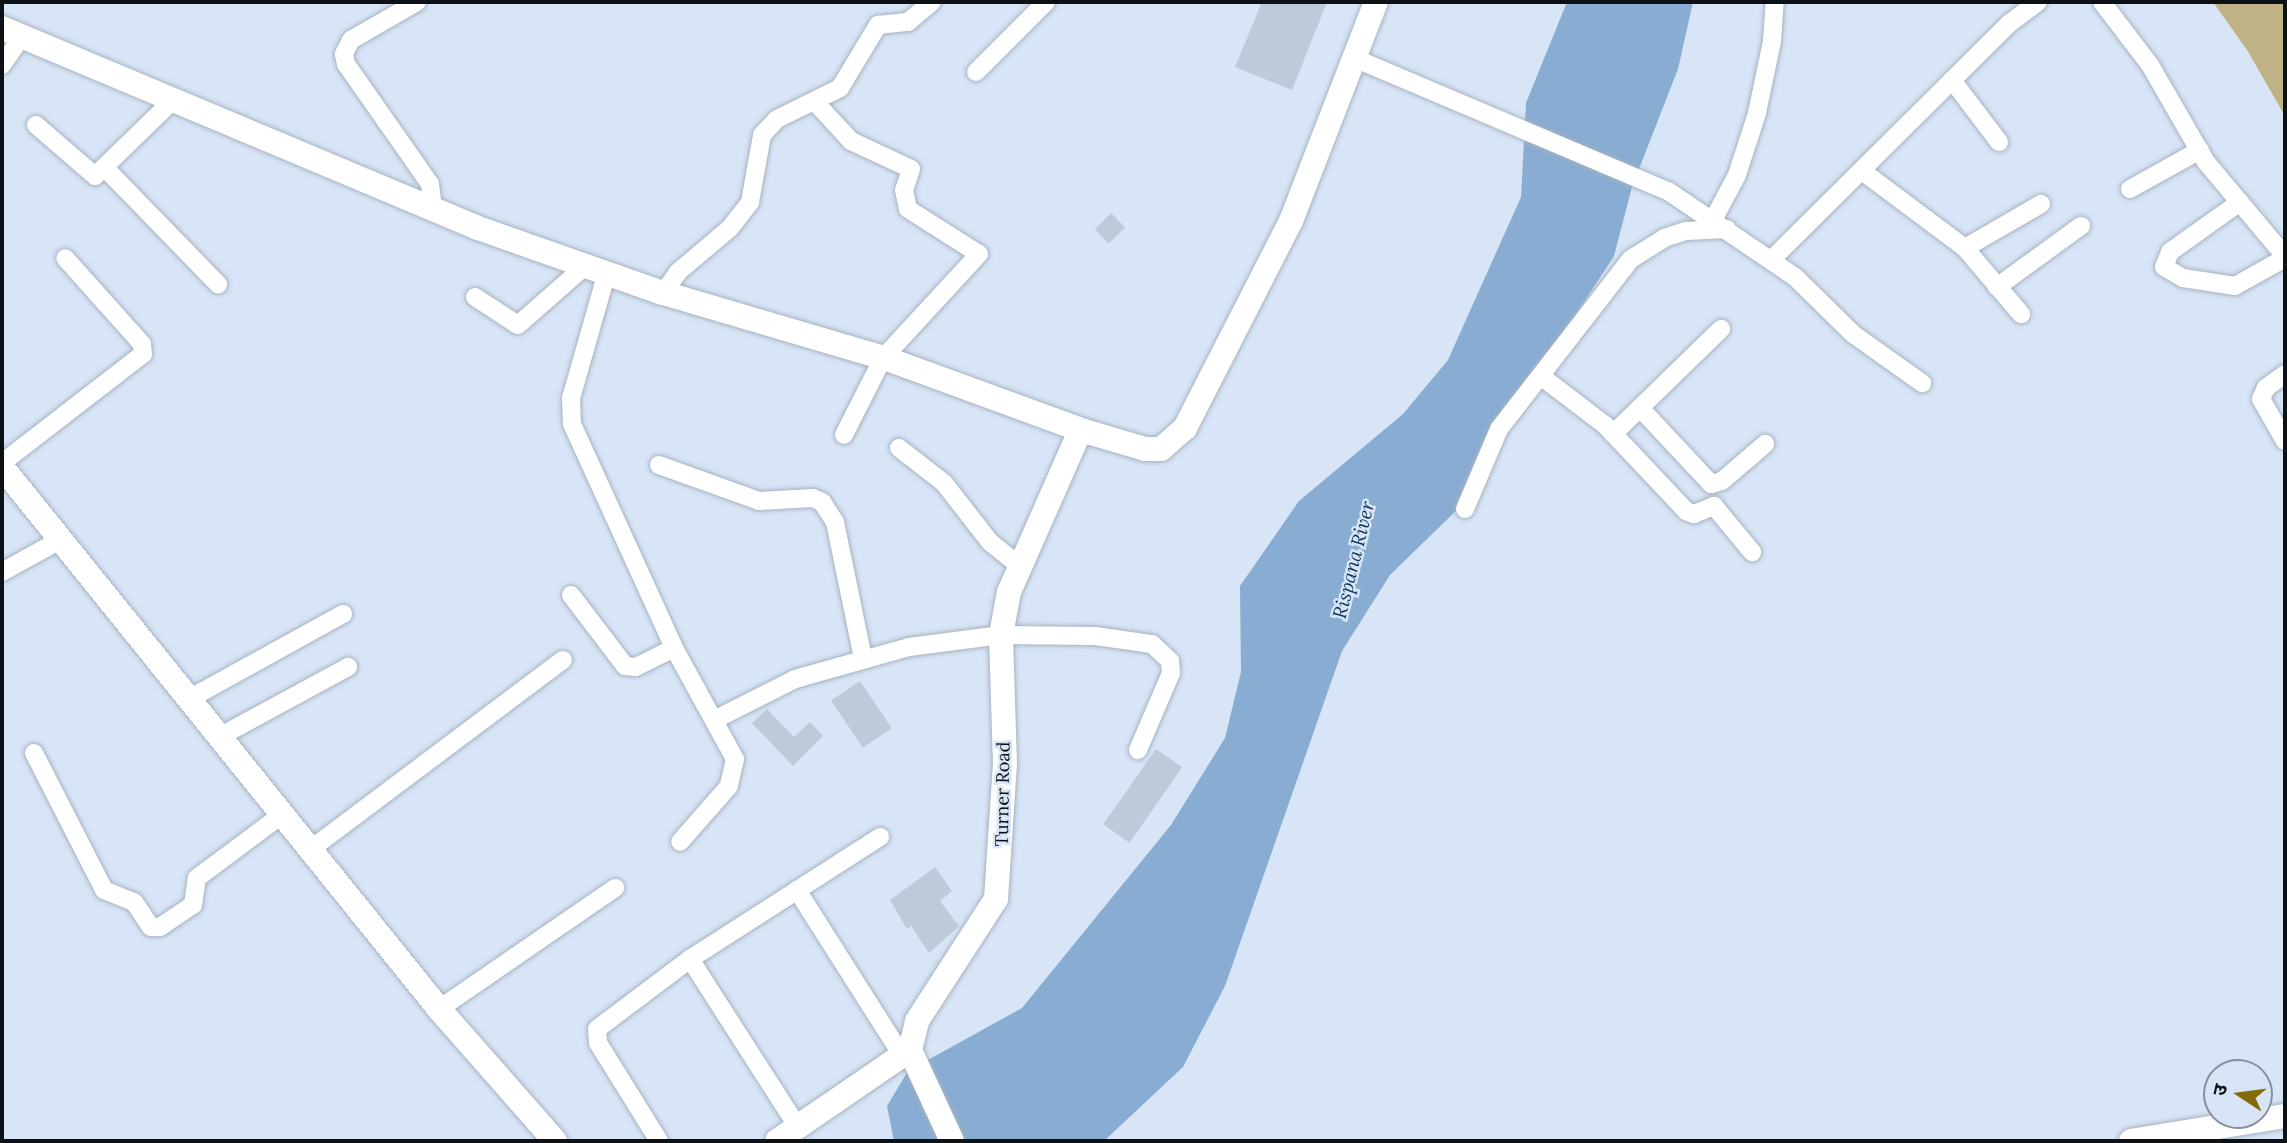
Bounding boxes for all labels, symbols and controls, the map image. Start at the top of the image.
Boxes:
water label: Rispana River [1328,499,1380,621]
street label: Turner Road [991,741,1015,847]
north arrow [2203,1059,2273,1129]
text: उ [2207,1082,2232,1098]

